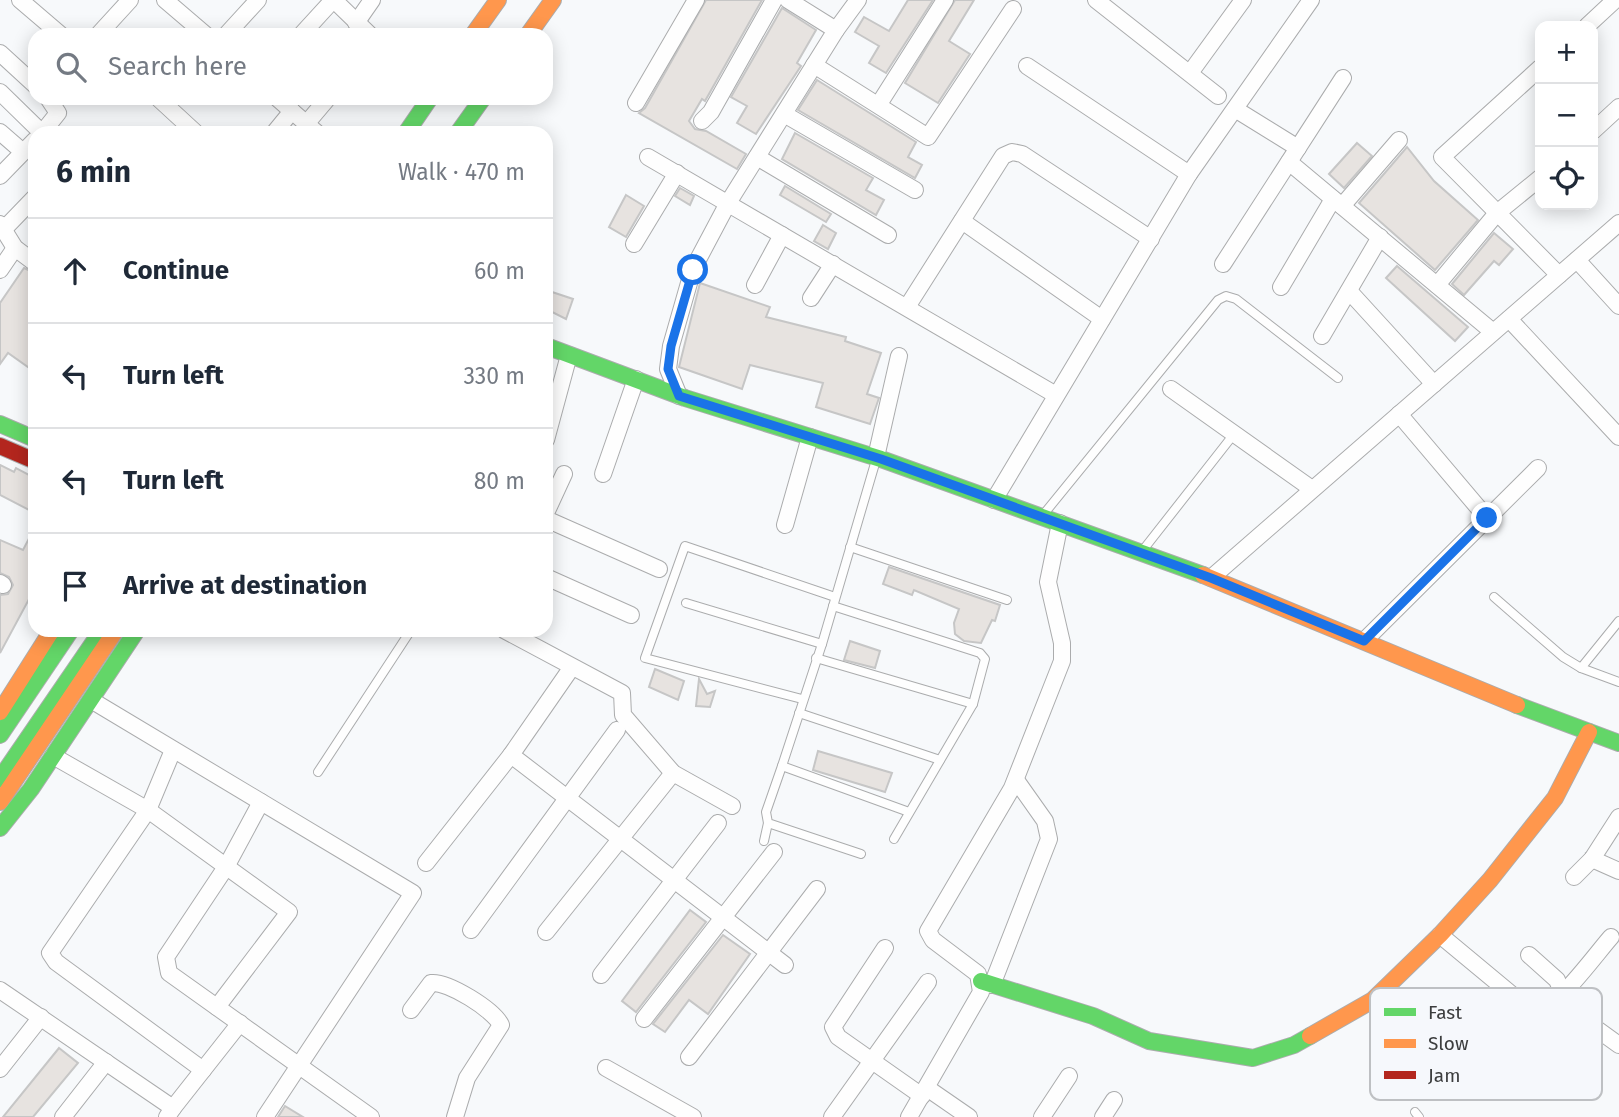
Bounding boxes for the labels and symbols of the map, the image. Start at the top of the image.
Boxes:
route start [677,254,708,285]
route end [1471,502,1502,533]
legend [1370,988,1602,1100]
text: Fast [1428,1001,1462,1024]
text: Slow [1428,1032,1469,1055]
text: Jam [1428,1064,1460,1087]

